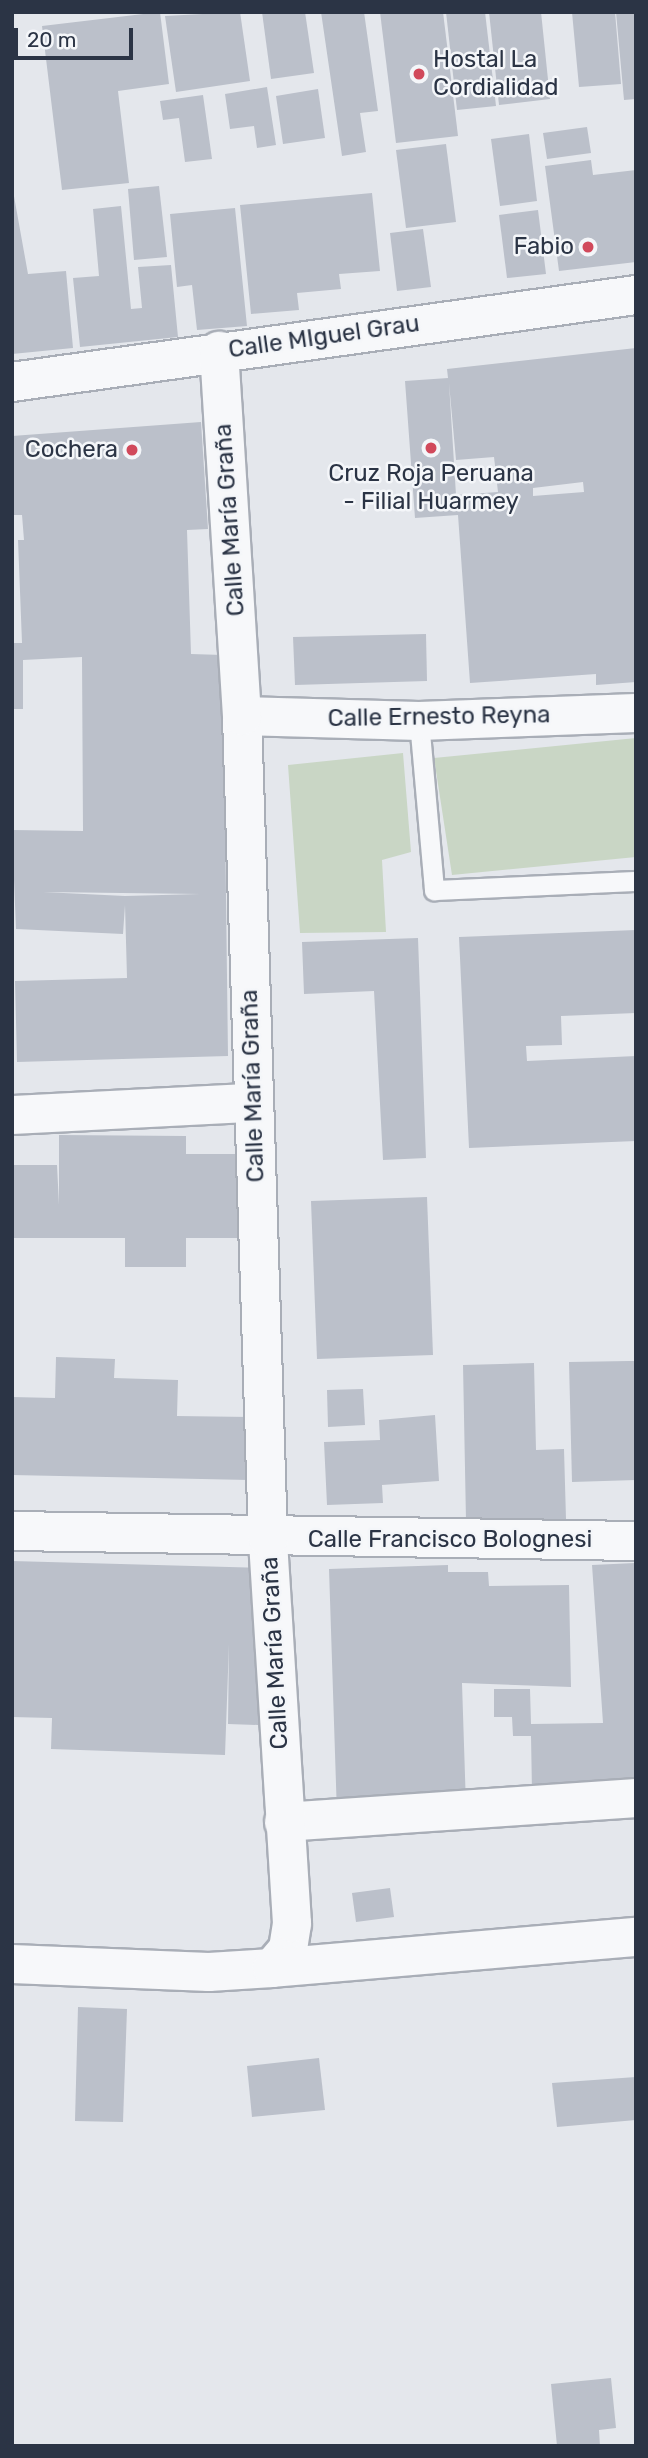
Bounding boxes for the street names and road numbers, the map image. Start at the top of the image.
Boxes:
street label: Calle MIguel Grau [227,309,421,365]
street label: Calle María Graña [209,423,251,617]
street label: Calle Ernesto Reyna [327,701,551,733]
street label: Calle María Graña [235,989,271,1183]
street label: Calle Francisco Bolognesi [308,1526,592,1554]
street label: Calle María Graña [256,1556,294,1750]

